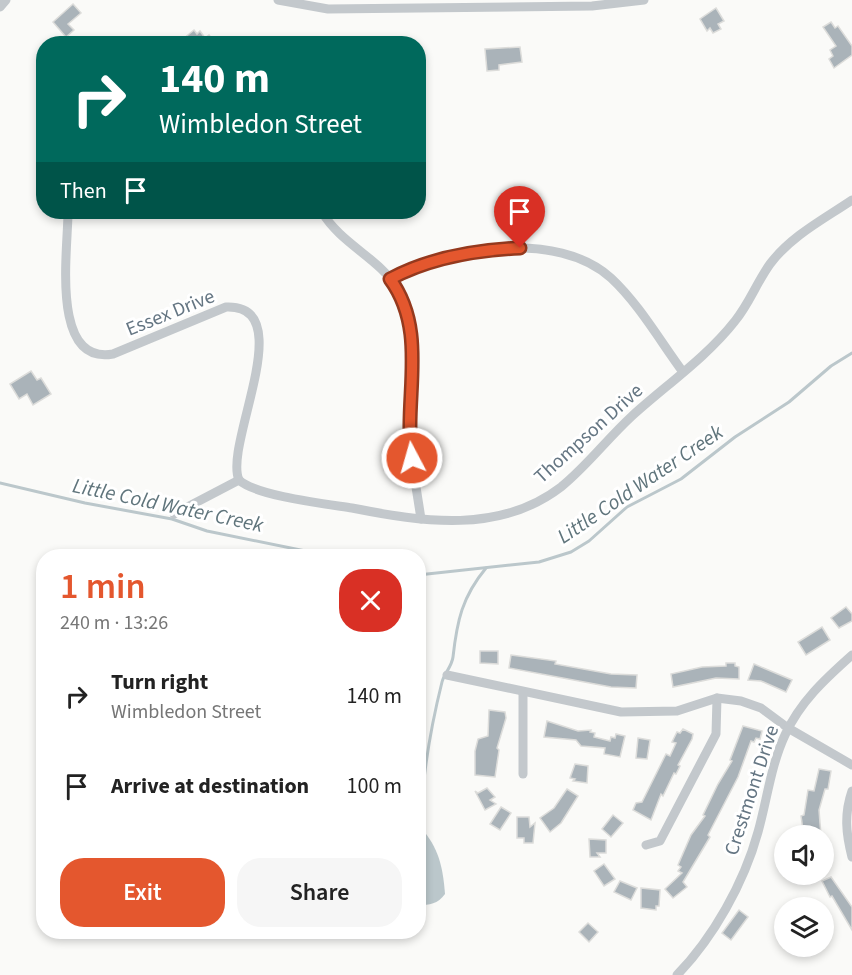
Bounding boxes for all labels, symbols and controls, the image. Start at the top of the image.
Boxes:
text: 140 m [159,49,270,109]
icon: right [60,60,138,138]
text: Wimbledon Street [159,105,362,144]
icon: arrive [119,174,152,207]
text: Then [60,175,107,207]
pin [494,186,545,248]
icon: arrive [503,195,536,228]
street label: Essex Drive [122,282,219,343]
street label: Thompson Drive [528,377,649,490]
water label: Little Cold Water Creek [551,417,730,551]
position arrow [380,426,444,490]
water label: Little Cold Water Creek [70,470,267,540]
text: 1 min [60,561,146,612]
button: close [339,569,402,632]
text: 240 m · 13:26 [60,609,168,637]
text: Turn right [111,666,208,698]
icon: right [60,680,93,713]
text: 140 m [347,680,402,712]
text: Wimbledon Street [111,698,261,726]
street label: Crestmont Drive [718,722,786,859]
icon: arrive [60,770,93,803]
text: Arrive at destination [111,770,309,802]
text: 100 m [347,770,402,802]
map controls [774,825,834,957]
button: sound [774,825,834,885]
button: Exit [60,858,225,927]
button: Share [237,858,402,927]
button: layers [774,897,834,957]

